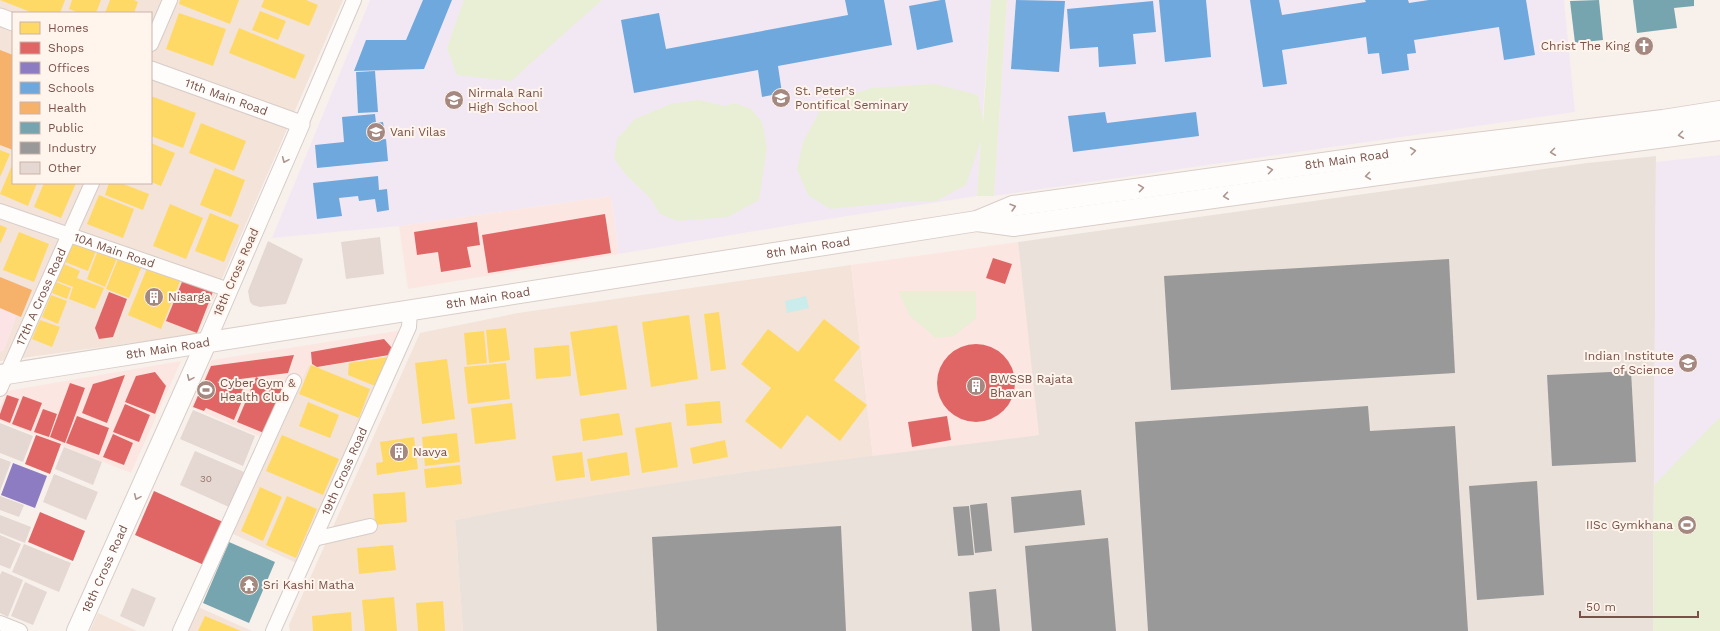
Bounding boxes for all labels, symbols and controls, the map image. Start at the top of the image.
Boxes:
legend [12,12,152,184]
text: Homes [48,21,89,35]
church icon: Christ The King [1633,35,1655,57]
place label: Christ The King [1541,39,1631,53]
text: Shops [48,41,84,55]
text: Offices [48,61,90,75]
street label: 11th Main Road [183,76,270,118]
text: Schools [48,81,94,95]
place label: St. Peter's Pontifical Seminary [795,84,909,112]
place label: Nirmala Rani High School [468,86,543,114]
school or university icon: St. Peter's Pontifical Seminary [770,87,792,109]
school or university icon: Nirmala Rani High School [443,89,465,111]
text: Health [48,101,86,115]
text: Public [48,121,84,135]
school or university icon: Vani Vilas [365,121,387,143]
place label: Vani Vilas [390,125,446,139]
one-way arrow [1678,130,1684,139]
text: Industry [48,141,97,155]
street label: 8th Main Road [1304,147,1390,172]
one-way arrow [1410,147,1416,156]
one-way arrow [1549,147,1556,156]
one-way arrow [282,156,290,163]
text: Other [48,161,81,175]
one-way arrow [1267,166,1273,175]
one-way arrow [1365,172,1371,181]
one-way arrow [1138,184,1144,193]
one-way arrow [1222,191,1229,200]
one-way arrow [1009,203,1016,212]
street label: 18th Cross Road [210,226,262,318]
street label: 10A Main Road [72,230,157,271]
street label: 8th Main Road [765,234,851,261]
street label: 17th A Cross Road [13,246,69,348]
street label: 8th Main Road [445,285,531,312]
building icon: Nisarga [143,286,165,308]
place label: Nisarga [168,290,211,304]
street label: 8th Main Road [125,335,211,362]
place label: Indian Institute of Science [1584,349,1674,377]
school or university icon: Indian Institute of Science [1677,352,1699,374]
place label: BWSSB Rajata Bhavan [990,372,1073,400]
one-way arrow [186,375,194,382]
building icon: BWSSB Rajata Bhavan [965,375,987,397]
place label: Cyber Gym & Health Club [220,376,296,404]
sports icon: Cyber Gym & Health Club [195,379,217,401]
street label: 19th Cross Road [319,425,370,517]
building icon: Navya [388,441,410,463]
place label: Navya [413,445,448,459]
house number: 30 [200,473,212,484]
one-way arrow [133,493,141,500]
sports icon: IISc Gymkhana [1676,514,1698,536]
place label: IISc Gymkhana [1586,518,1673,532]
street label: 18th Cross Road [79,523,131,615]
temple icon: Sri Kashi Matha [238,574,260,596]
place label: Sri Kashi Matha [263,578,355,592]
scale bar [1580,593,1698,619]
text: 50 m [1586,600,1616,614]

